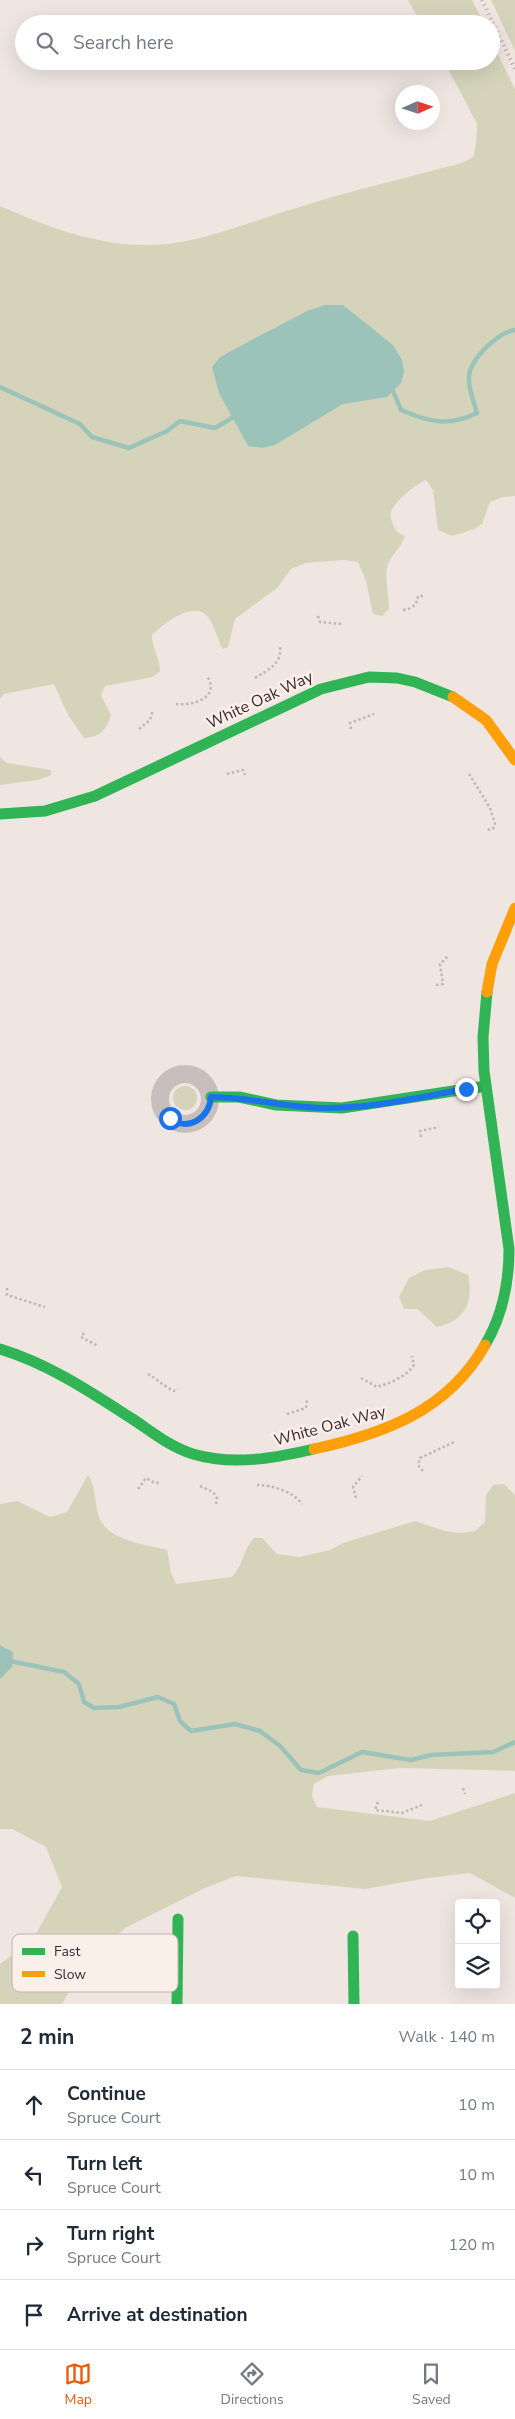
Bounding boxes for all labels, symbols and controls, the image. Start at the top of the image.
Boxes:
search box [15,15,500,70]
icon: search [33,29,61,57]
text: Search here [73,30,174,56]
north arrow [395,85,440,130]
street label: White Oak Way [203,665,317,734]
route end [455,1078,478,1101]
route start [159,1107,182,1130]
street label: White Oak Way [272,1400,389,1451]
map controls [455,1899,500,1989]
button: locate [455,1899,500,1944]
legend [12,1934,178,1992]
text: Fast [54,1942,80,1961]
button: layers [455,1944,500,1989]
text: Slow [54,1965,86,1984]
text: 2 min [20,2023,74,2051]
text: Walk · 140 m [399,2026,495,2048]
text: Continue [67,2081,146,2107]
icon: ahead [20,2091,48,2119]
text: 10 m [458,2094,495,2116]
text: Spruce Court [67,2107,161,2129]
text: Turn left [67,2151,142,2177]
icon: left [20,2161,48,2189]
text: 10 m [458,2164,495,2186]
text: Spruce Court [67,2177,161,2199]
text: Turn right [67,2221,154,2247]
icon: right [20,2231,48,2259]
text: 120 m [448,2234,495,2256]
text: Spruce Court [67,2247,161,2269]
icon: arrive [20,2301,48,2329]
text: Arrive at destination [67,2302,248,2328]
tab: Map [64,2360,92,2409]
tab: Directions [221,2360,284,2409]
tab: Saved [412,2360,451,2409]

